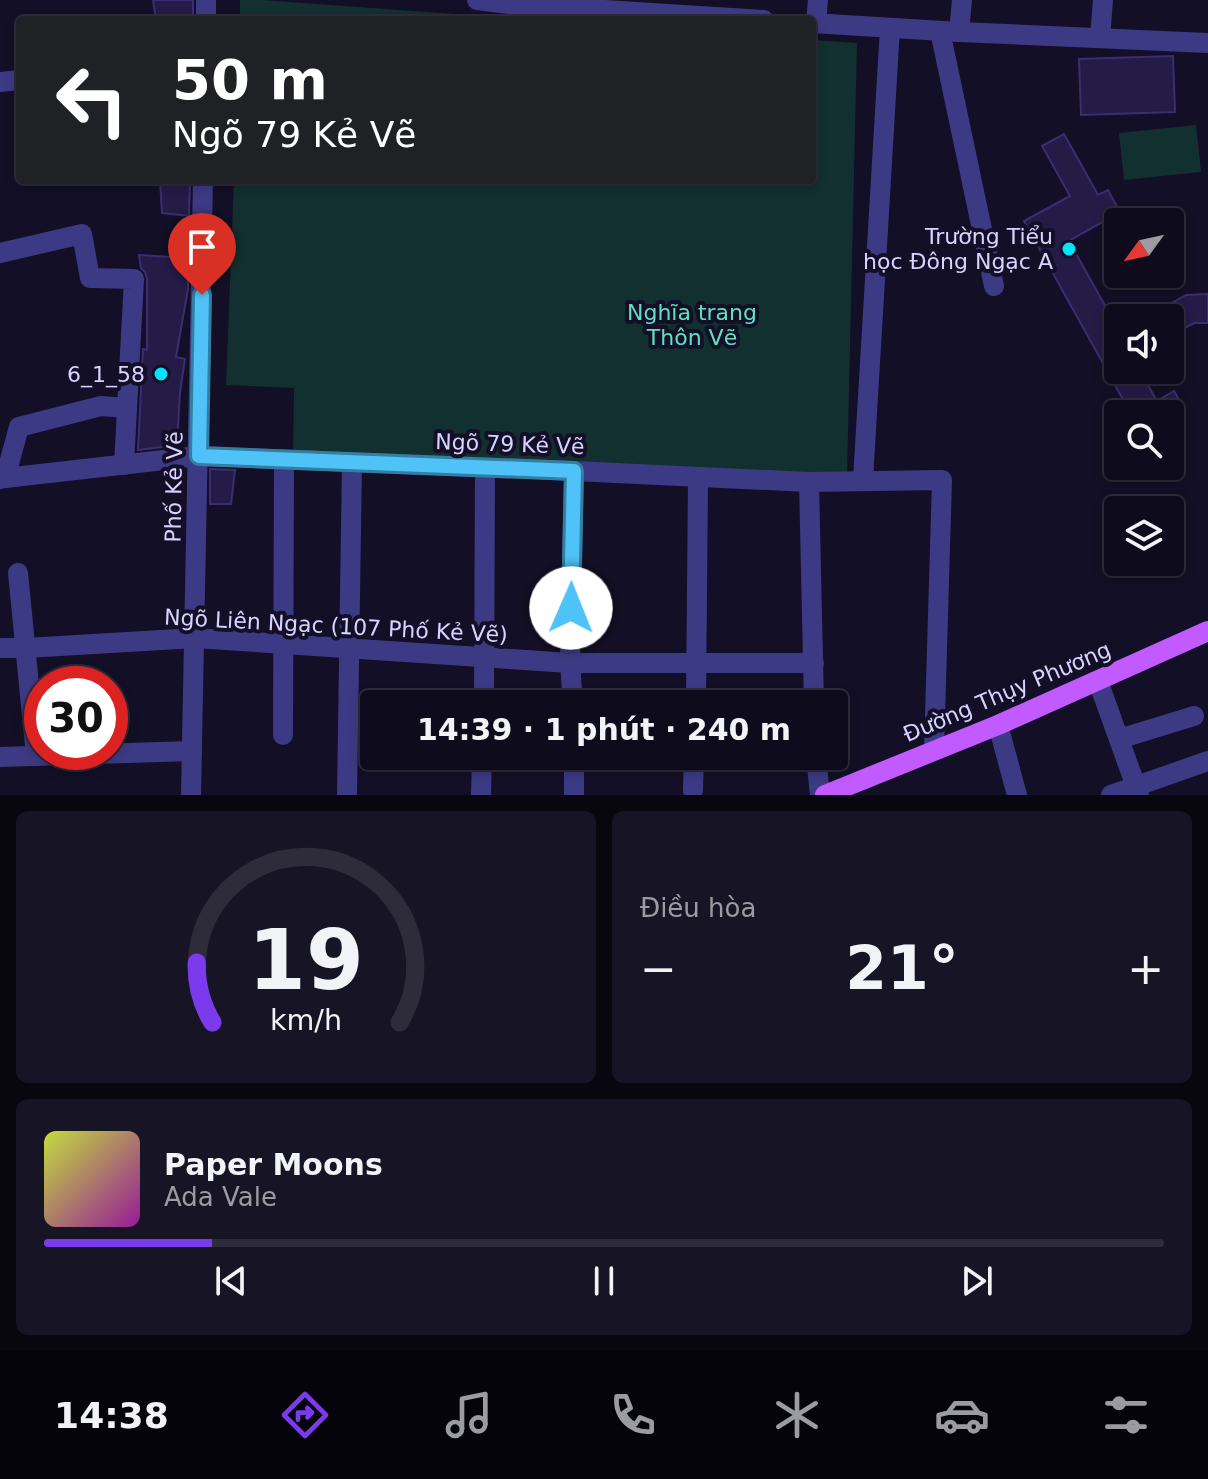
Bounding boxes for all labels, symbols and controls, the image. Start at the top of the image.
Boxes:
text: 50 m [172,47,328,112]
icon: left [40,48,144,152]
text: Ngõ 79 Kẻ Vẽ [172,114,416,155]
north arrow [1104,208,1184,288]
map controls [1104,208,1184,576]
pin [168,213,236,295]
place label: Trường Tiểu học Đông Ngạc A [863,224,1053,274]
icon: arrive [180,225,224,269]
marker: Trường Tiểu học Đông Ngạc A [1060,240,1078,258]
park label: Nghĩa trang Thôn Vẽ [627,300,757,350]
button: sound [1104,304,1184,384]
place label: 6_1_58 [67,362,145,388]
marker: 6_1_58 [152,365,170,383]
button: search [1104,400,1184,480]
street label: Ngõ 79 Kẻ Vẽ [435,429,585,459]
street label: Phố Kẻ Vẽ [161,431,187,543]
button: layers [1104,496,1184,576]
position arrow [529,566,613,650]
street label: Ngõ Liên Ngạc (107 Phố Kẻ Vẽ) [164,605,508,647]
street label: Đường Thụy Phương [899,637,1115,747]
speed limit sign: 30 [24,666,128,770]
text: 14:39 · 1 phút · 240 m [417,712,791,747]
text: Điều hòa [640,893,756,923]
text: 19 [248,912,364,1009]
text: 21° [845,933,959,1003]
text: − [640,943,677,994]
text: + [1127,943,1164,994]
text: km/h [270,1003,342,1037]
text: Paper Moons [164,1147,383,1182]
text: Ada Vale [164,1182,277,1212]
icon: previous [209,1259,253,1303]
icon: pause [582,1259,626,1303]
icon: next [955,1259,999,1303]
icon: directions [277,1387,333,1443]
icon: music [441,1387,497,1443]
icon: phone [605,1387,661,1443]
icon: climate [769,1387,825,1443]
icon: car [934,1387,990,1443]
icon: filters [1098,1387,1154,1443]
text: 14:38 [54,1395,169,1436]

